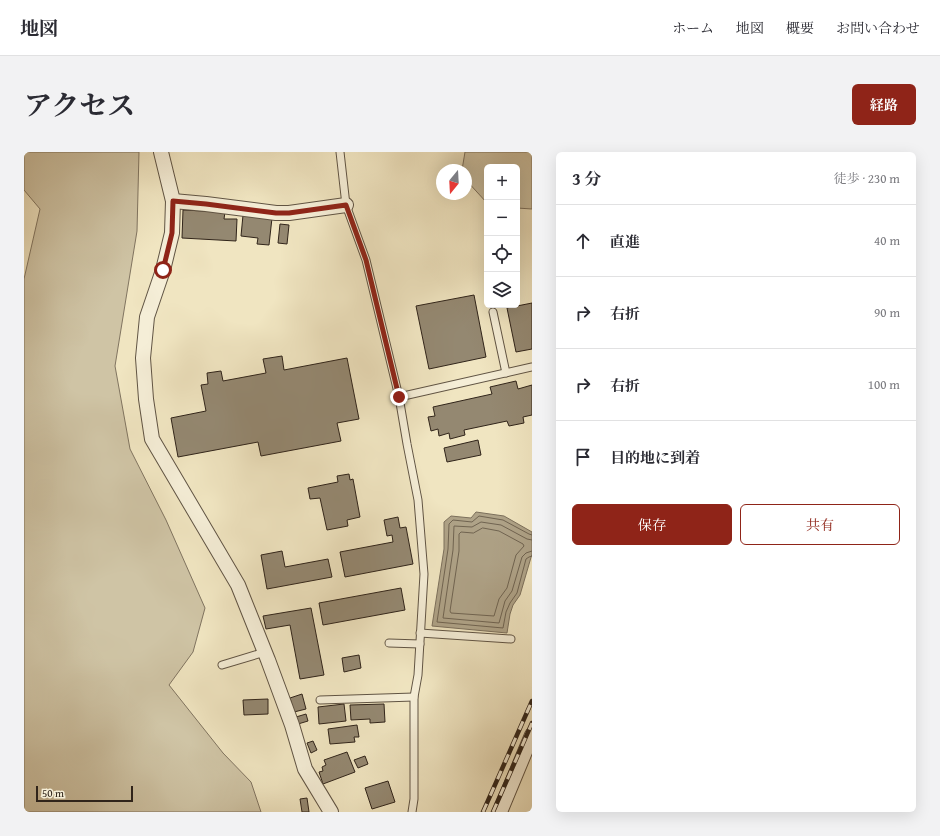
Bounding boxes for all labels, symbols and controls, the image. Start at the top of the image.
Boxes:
text: 地図 [20,14,58,42]
text: ホーム [672,18,714,38]
text: 地図 [736,18,764,38]
text: 概要 [786,18,814,38]
text: お問い合わせ [836,18,920,38]
text: アクセス [24,84,135,125]
button: 経路 [852,84,916,125]
north arrow [436,164,472,200]
map controls [484,164,520,308]
button: + [484,164,520,200]
text: 3 分 [572,166,602,191]
text: 徒歩 · 230 m [834,169,900,188]
button: − [484,200,520,236]
icon: ahead [572,230,594,252]
text: 直進 [610,231,640,252]
text: 40 m [874,231,900,250]
button: locate [484,236,520,272]
route start [154,261,172,279]
button: layers [484,272,520,308]
icon: right [572,302,594,324]
text: 右折 [610,303,640,324]
text: 90 m [874,303,900,322]
icon: right [572,374,594,396]
text: 右折 [610,375,640,396]
text: 100 m [868,375,900,394]
route end [390,388,408,406]
icon: arrive [572,446,594,468]
text: 目的地に到着 [610,447,700,468]
button: 保存 [572,504,732,545]
button: 共有 [740,504,900,545]
scale bar [36,784,133,803]
text: 50 m [42,785,64,801]

